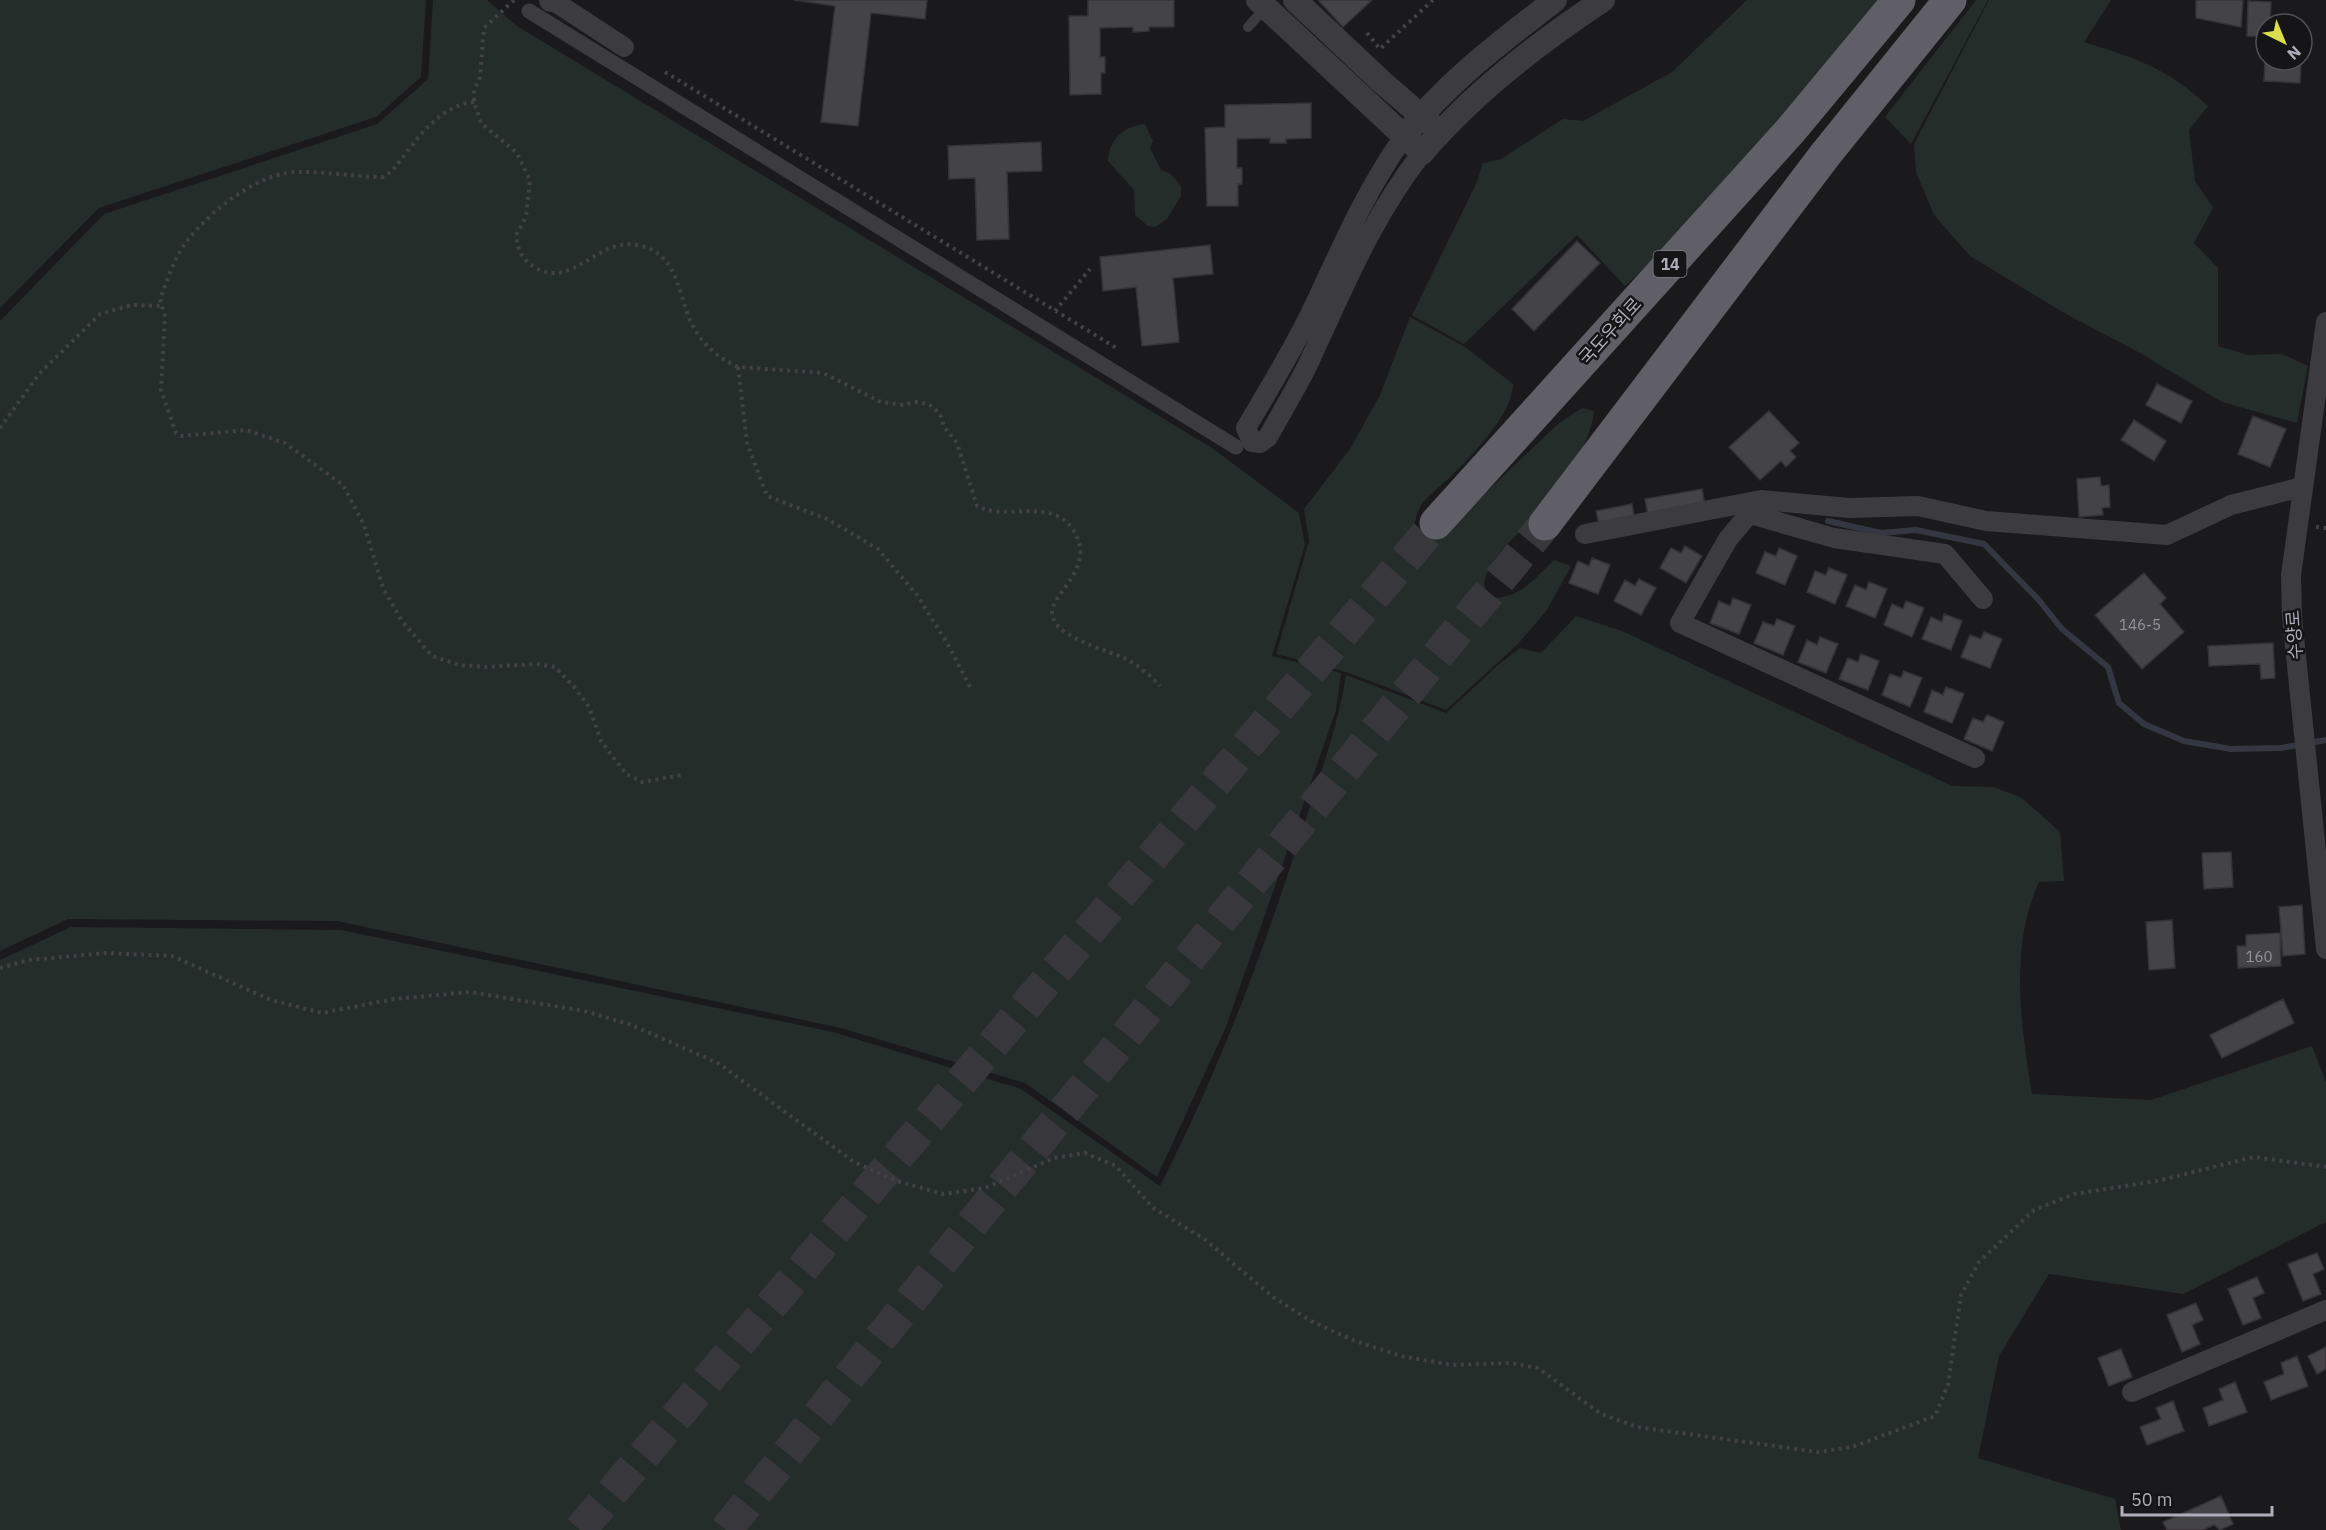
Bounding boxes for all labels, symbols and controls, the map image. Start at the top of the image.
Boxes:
north arrow [2254,12,2314,72]
text: N [2283,42,2305,64]
road number: 14 [1654,251,1686,277]
street label: 국도우회로 [1574,293,1646,369]
street label: 수양로 [2281,609,2307,661]
house number: 146-5 [2119,615,2161,634]
house number: 160 [2245,947,2273,966]
scale bar [2122,1479,2272,1517]
text: 50 m [2131,1488,2173,1511]

